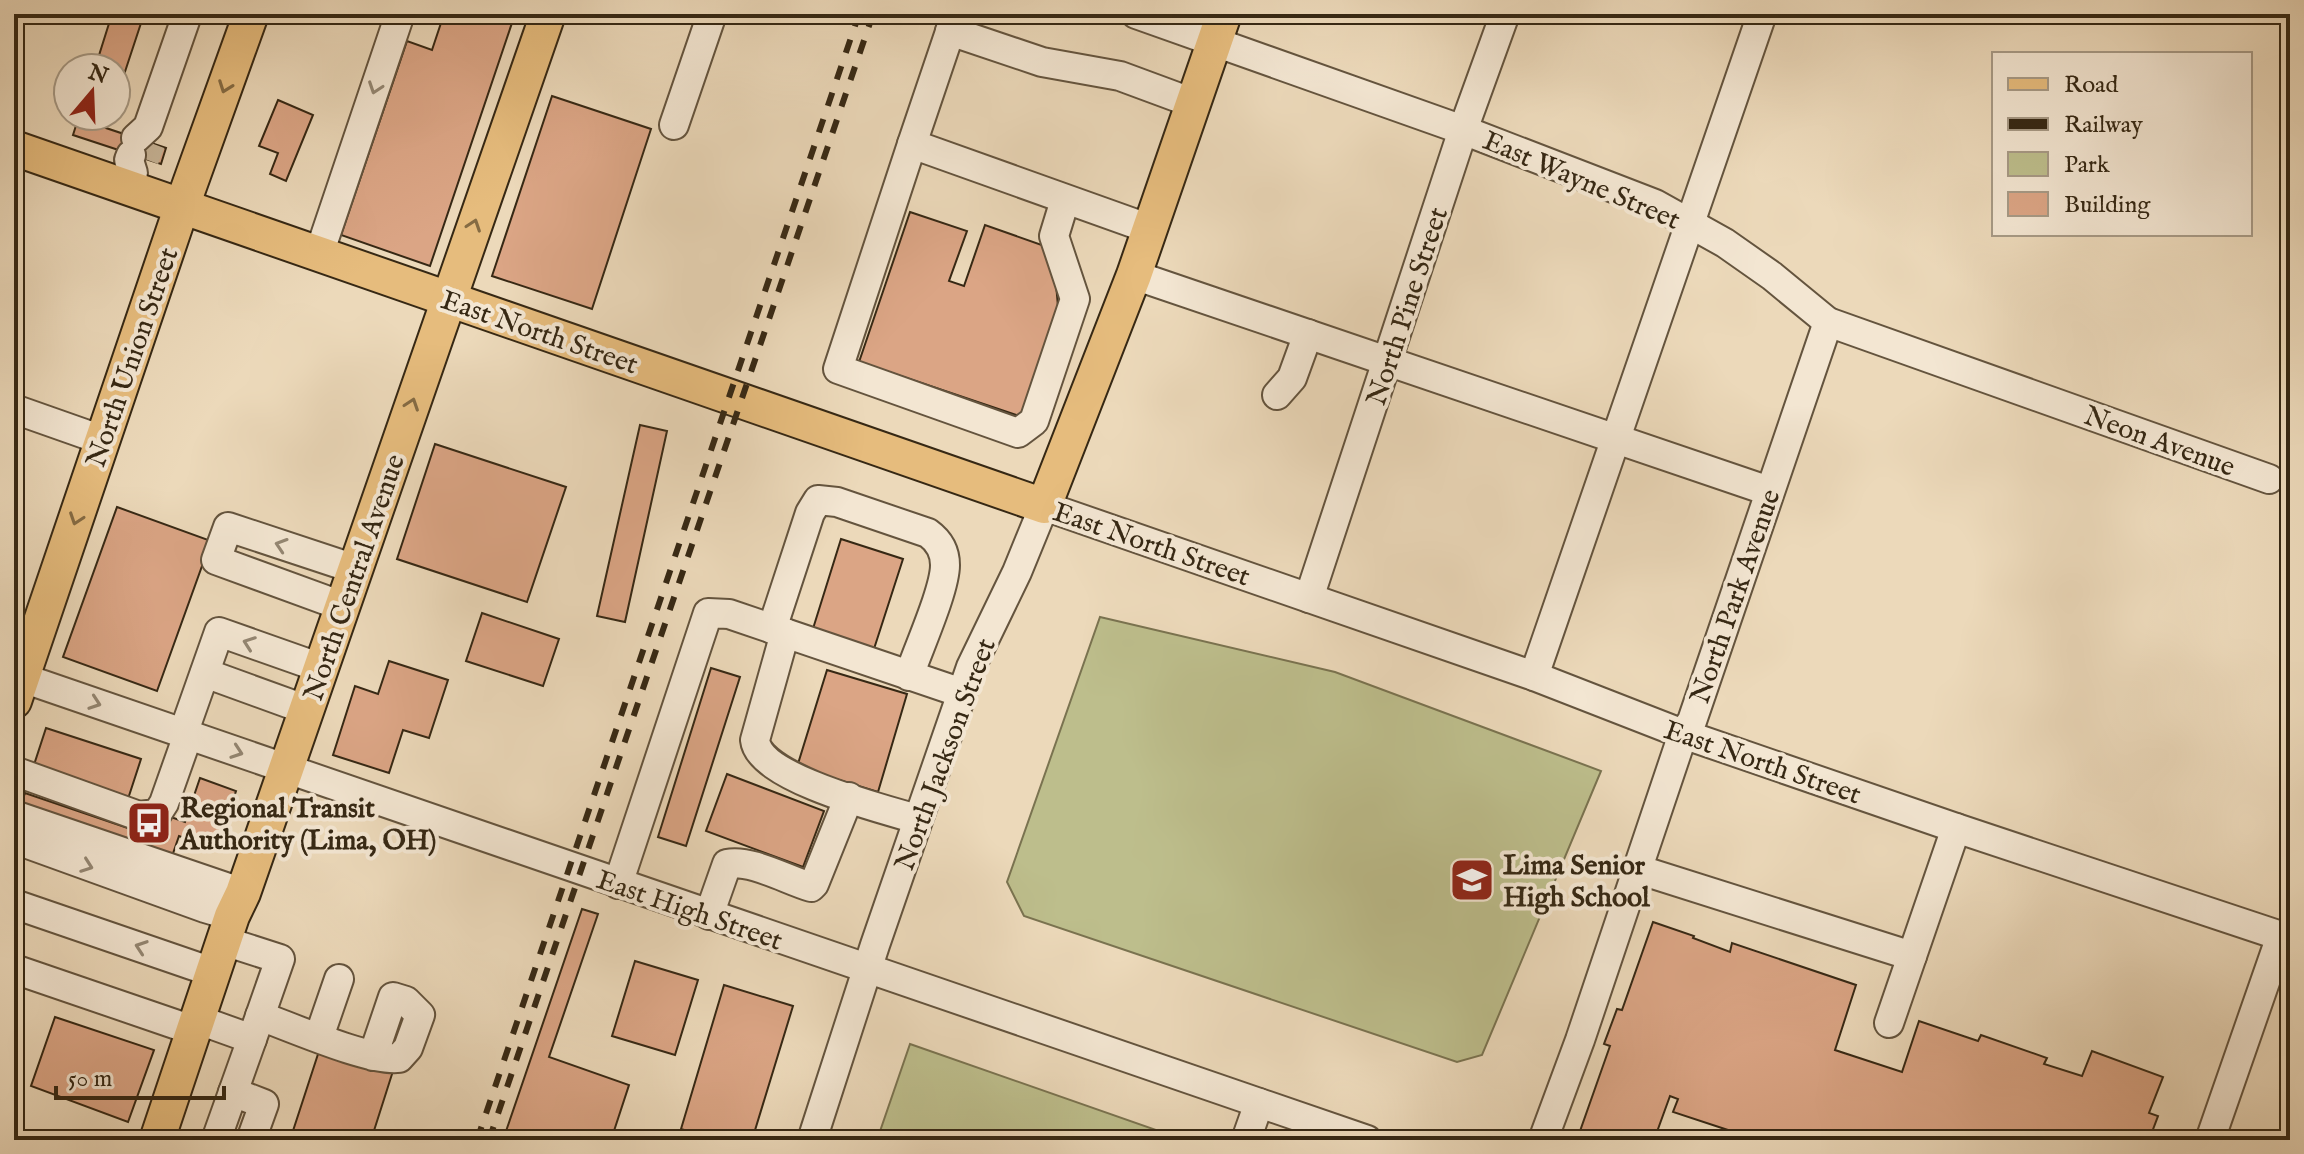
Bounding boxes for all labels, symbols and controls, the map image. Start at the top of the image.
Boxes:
north arrow [52,52,132,132]
legend [1992,52,2252,236]
text: N [83,58,111,91]
text: Road [2064,70,2118,101]
one-way arrow [218,80,234,94]
one-way arrow [369,80,385,94]
text: Railway [2064,110,2143,141]
street label: East Wayne Street [1477,124,1685,239]
text: Park [2064,150,2110,181]
text: Building [2064,190,2151,221]
street label: North Pine Street [1360,203,1457,410]
one-way arrow [465,219,481,233]
street label: North Union Street [79,243,188,472]
street label: East North Street [436,283,643,384]
one-way arrow [402,398,418,412]
street label: Neon Avenue [2079,399,2239,486]
street label: North Central Avenue [297,450,414,706]
street label: North Park Avenue [1683,485,1789,709]
street label: East North Street [1048,495,1255,596]
one-way arrow [69,511,85,525]
one-way arrow [275,538,289,554]
street label: North Jackson Street [888,634,1005,876]
one-way arrow [243,636,257,653]
one-way arrow [88,694,102,710]
street label: East North Street [1659,713,1866,814]
one-way arrow [229,743,243,759]
place label: Regional Transit Authority (Lima, OH) [179,792,436,859]
bus stop icon: Regional Transit Authority (Lima, OH) [125,799,173,847]
place label: Lima Senior High School [1503,849,1651,916]
one-way arrow [79,856,93,872]
school or university icon: Lima Senior High School [1448,856,1496,904]
street label: East High Street [592,863,787,960]
one-way arrow [135,941,149,957]
scale bar [56,1050,224,1100]
text: 50 m [68,1064,112,1095]

